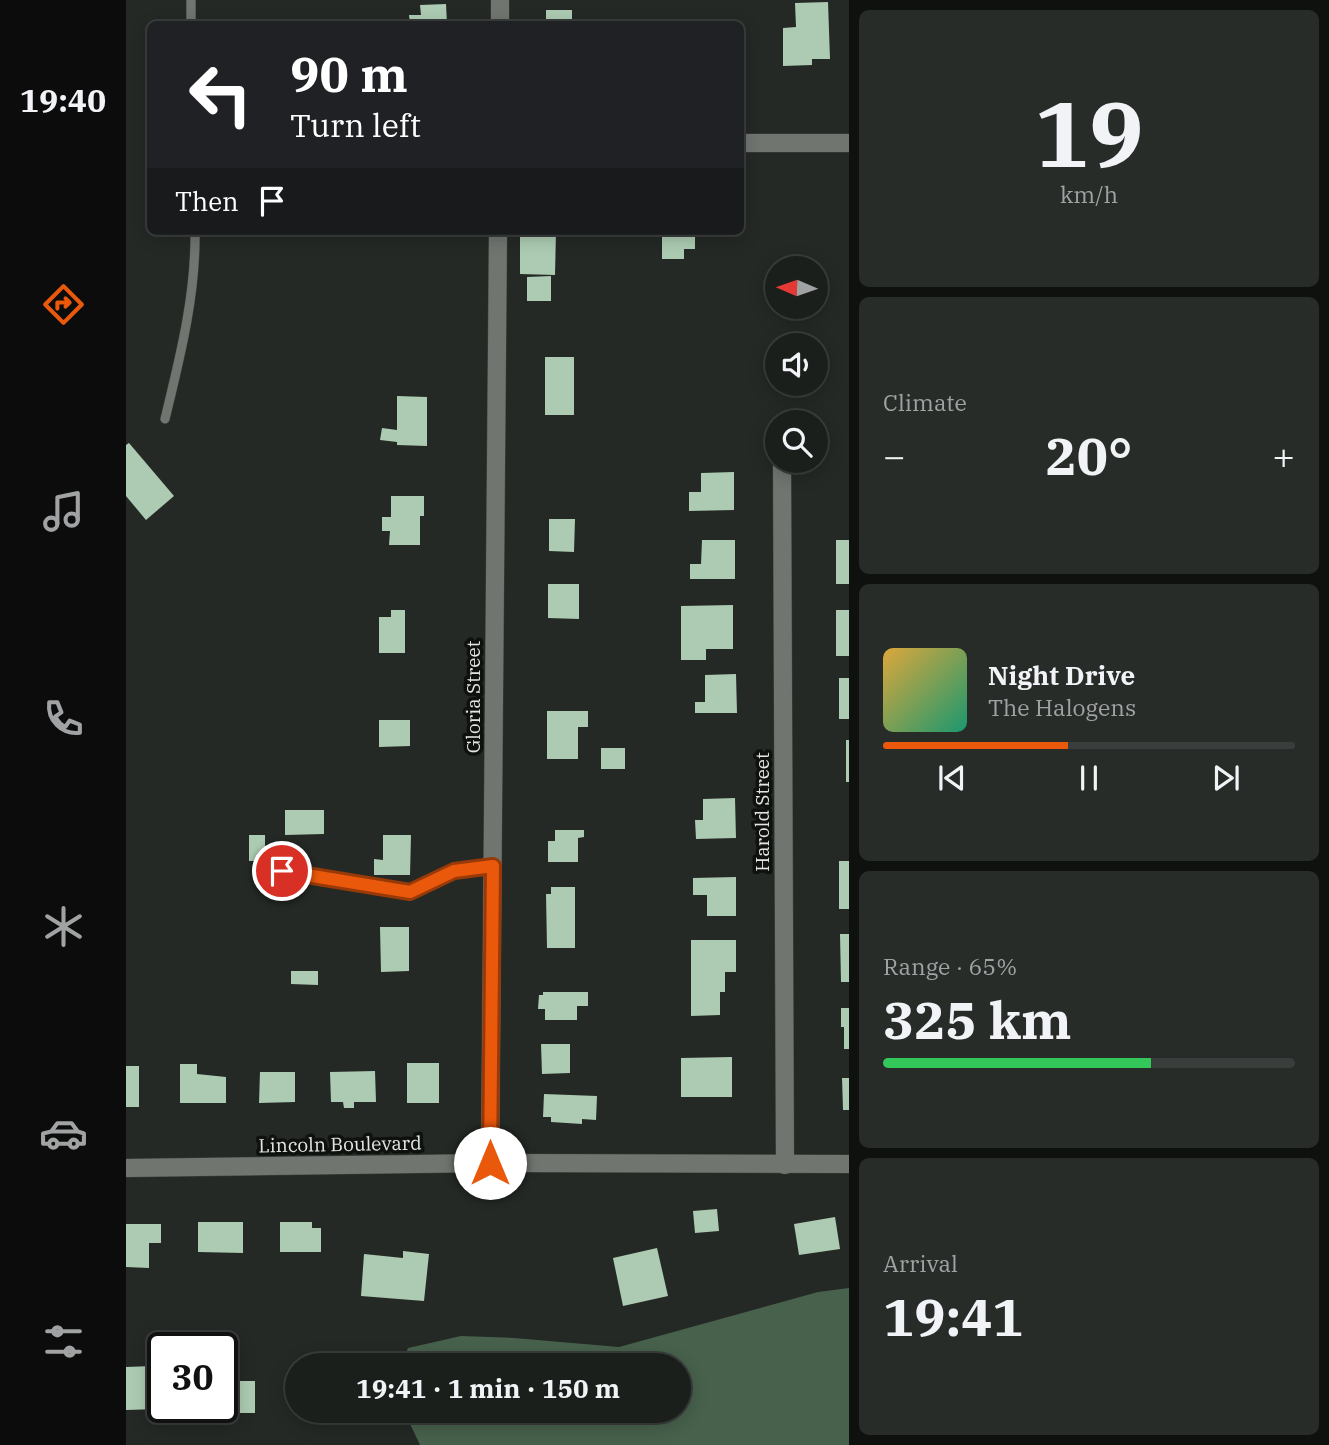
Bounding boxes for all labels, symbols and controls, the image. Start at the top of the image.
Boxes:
text: 90 m [290,42,408,105]
icon: left [175,49,266,140]
text: 19 [1034,74,1144,192]
text: 19:40 [20,79,106,121]
text: Turn left [290,104,421,146]
text: km/h [1060,179,1118,209]
icon: arrive [253,182,291,220]
text: Then [175,184,239,218]
north arrow [765,256,828,318]
map controls [765,256,828,473]
icon: directions [39,280,88,329]
button: sound [765,333,828,396]
text: Climate [883,387,967,417]
button: search [765,410,828,473]
text: 20° [1046,422,1132,489]
text: − [883,431,906,480]
text: + [1272,431,1295,480]
icon: music [39,487,88,536]
street label: Gloria Street [461,640,485,753]
text: Night Drive [988,658,1135,692]
text: The Halogens [988,692,1136,722]
icon: phone [39,694,88,743]
street label: Harold Street [750,752,774,872]
icon: previous [933,759,971,797]
icon: pause [1070,759,1108,797]
icon: next [1207,759,1245,797]
pin [252,841,312,901]
icon: arrive [263,852,301,890]
icon: climate [39,902,88,951]
text: Range · 65% [883,951,1017,981]
text: 325 km [883,986,1072,1053]
icon: car [39,1109,88,1158]
position arrow [453,1126,527,1200]
street label: Lincoln Boulevard [258,1131,422,1157]
text: Arrival [883,1248,958,1278]
text: 19:41 [883,1283,1024,1350]
icon: filters [39,1317,88,1366]
speed limit sign: 30 [147,1332,238,1423]
text: 19:41 · 1 min · 150 m [356,1371,620,1405]

